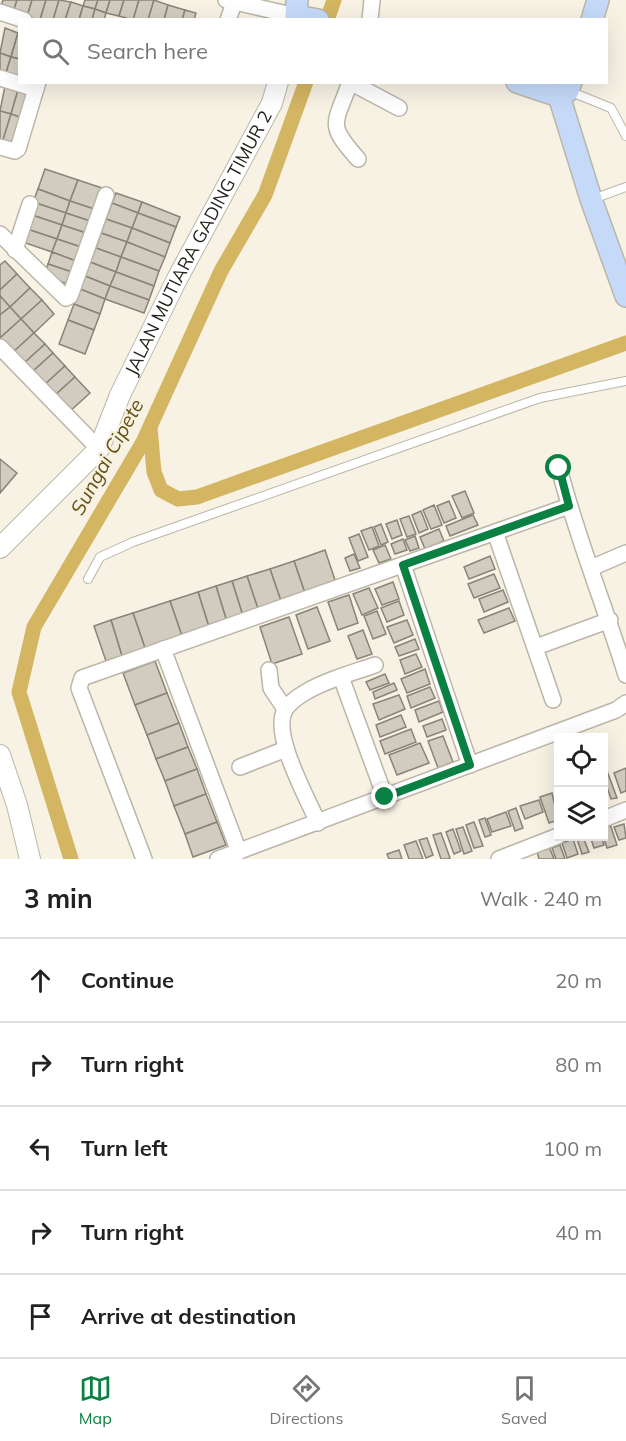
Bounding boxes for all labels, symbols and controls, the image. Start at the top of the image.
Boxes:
search box [18,18,608,84]
icon: search [39,35,72,68]
text: Search here [87,37,208,65]
street label: JALAN MUTIARA GADING TIMUR 2 [119,106,277,379]
water label: Sungai Cipete [64,394,149,519]
route start [545,454,571,480]
map controls [554,733,608,841]
button: locate [554,733,608,787]
route end [371,783,397,809]
button: layers [554,787,608,841]
text: 3 min [24,882,93,915]
text: Walk · 240 m [480,886,602,911]
icon: ahead [24,964,57,997]
text: Continue [81,966,174,994]
text: 20 m [555,968,602,993]
icon: right [24,1048,57,1081]
text: Turn right [81,1050,184,1078]
text: 80 m [555,1052,602,1077]
icon: left [24,1132,57,1165]
text: Turn left [81,1134,168,1162]
text: 100 m [543,1136,602,1161]
icon: right [24,1216,57,1249]
text: Turn right [81,1218,184,1246]
text: 40 m [555,1220,602,1245]
icon: arrive [24,1300,57,1333]
text: Arrive at destination [81,1302,296,1330]
tab: Map [79,1372,112,1428]
tab: Directions [269,1372,343,1428]
tab: Saved [501,1372,547,1428]

